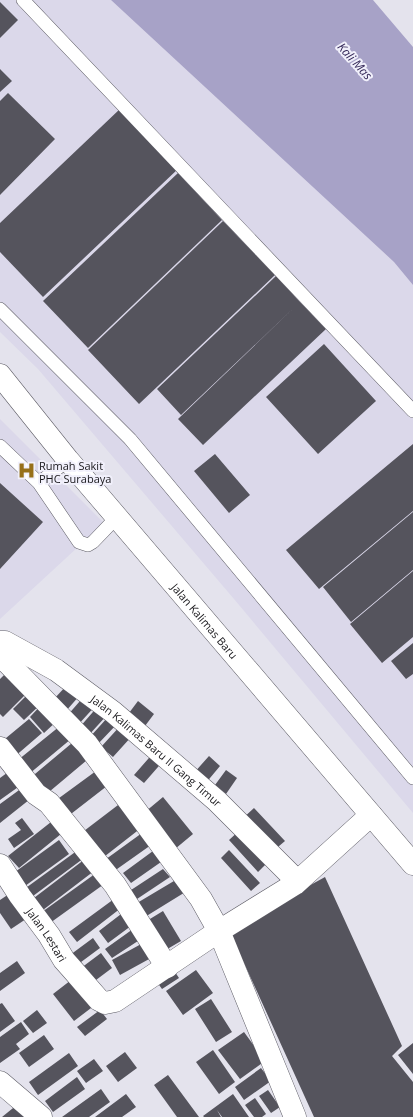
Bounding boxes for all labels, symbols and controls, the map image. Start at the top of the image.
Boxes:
water label: Kali Mas [334,39,376,83]
place label: Rumah Sakit PHC Surabaya [39,458,111,486]
hospital icon: Rumah Sakit PHC Surabaya [16,461,36,481]
street label: Jalan Kalimas Baru [168,579,242,662]
street label: Jalan Kalimas Baru II Gang Timur [87,690,226,810]
street label: Jalan Lestari [23,904,71,964]

